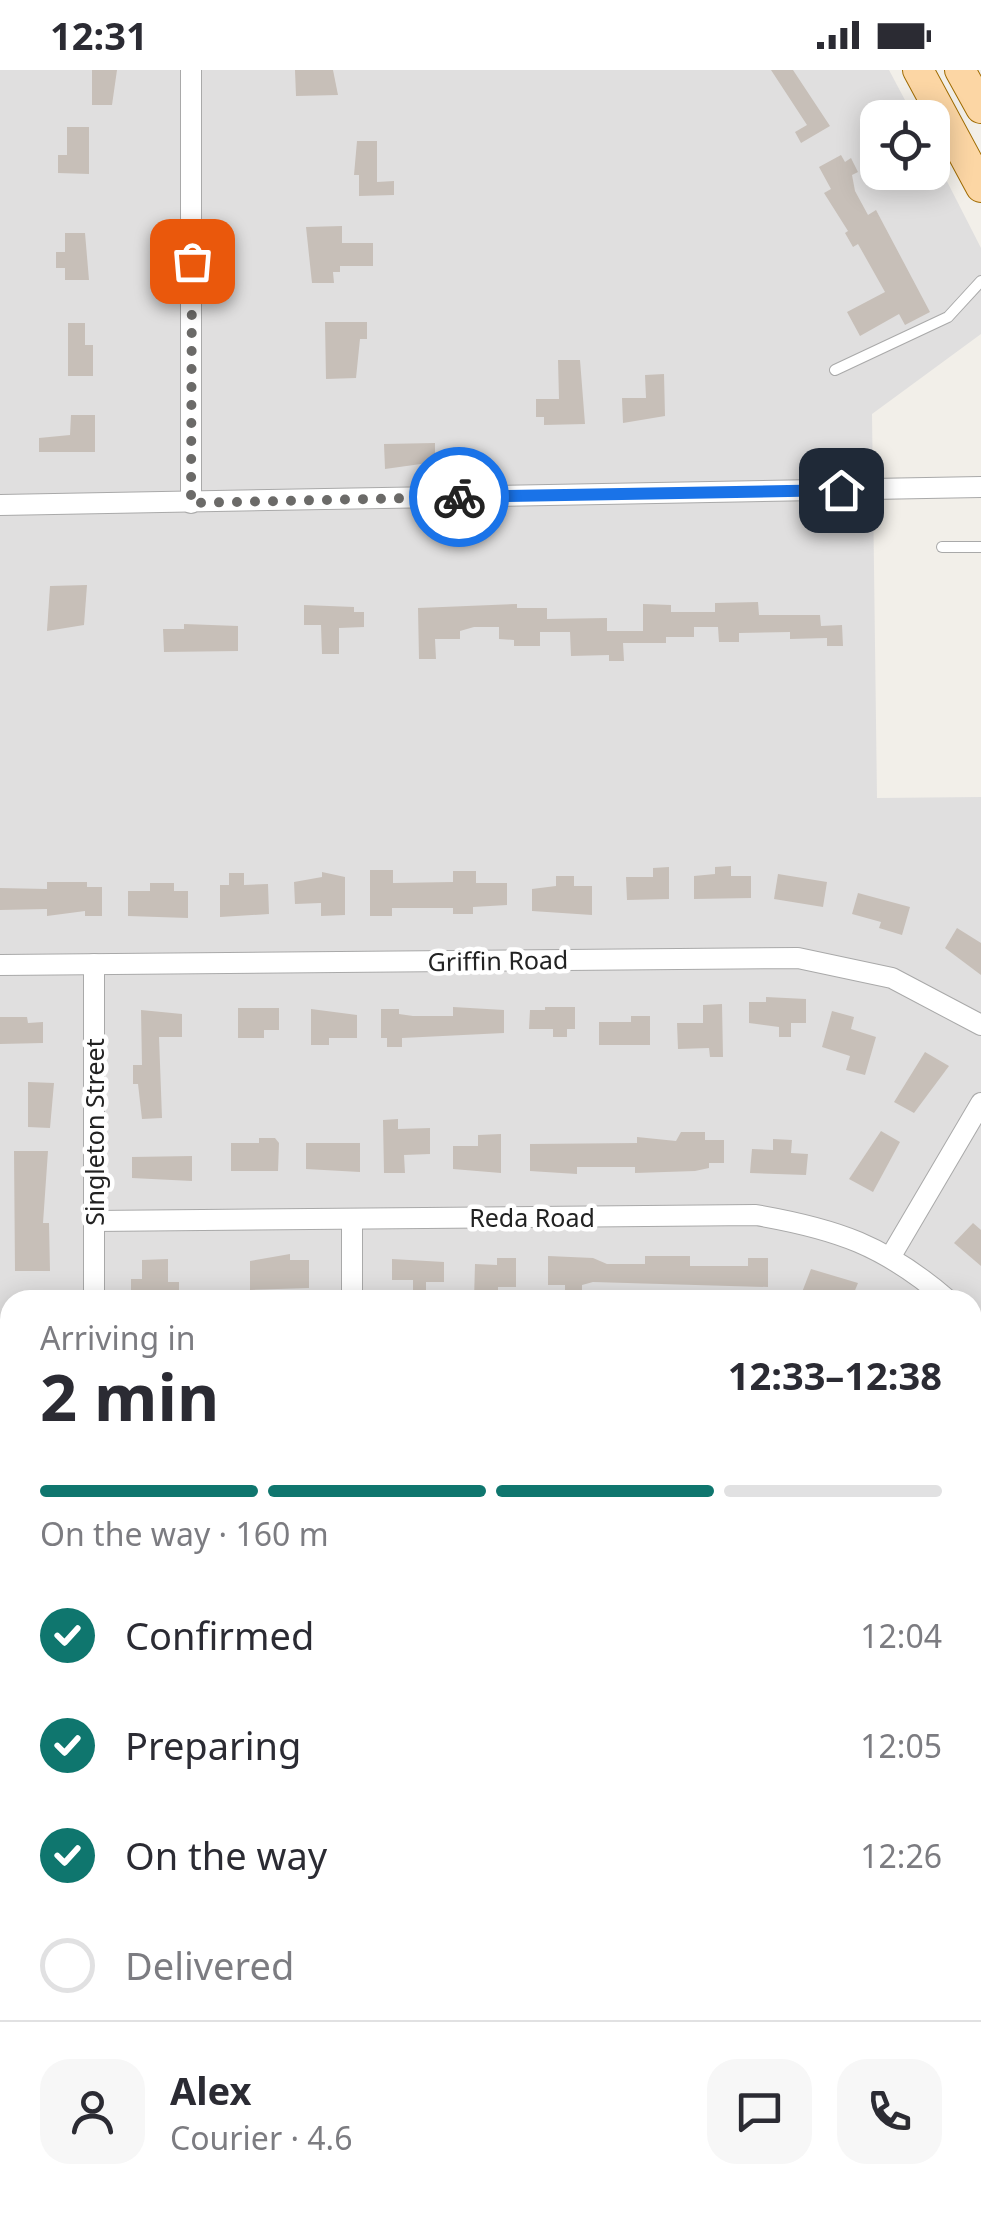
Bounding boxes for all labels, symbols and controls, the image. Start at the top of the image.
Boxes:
text: 12:31 [50,9,148,61]
map controls [860,100,950,190]
button: locate [860,100,950,190]
pin [150,219,235,304]
icon: bag [165,234,220,289]
courier [409,447,509,547]
pin [799,448,884,533]
icon: home [814,463,869,518]
icon: bike [432,470,487,525]
street label: Griffin Road [427,942,569,978]
street label: Singleton Street [77,1038,111,1226]
street label: Reda Road [469,1200,595,1234]
text: Arriving in [40,1316,195,1359]
text: 12:33–12:38 [728,1349,942,1401]
text: 2 min [40,1352,219,1440]
text: On the way · 160 m [40,1512,329,1555]
icon: check [40,1608,95,1663]
text: Confirmed [125,1609,314,1661]
text: 12:04 [860,1614,942,1657]
icon: check [40,1718,95,1773]
text: Preparing [125,1719,301,1771]
text: 12:05 [860,1724,942,1767]
icon: check [40,1828,95,1883]
text: On the way [125,1829,327,1881]
text: 12:26 [860,1834,942,1877]
text: Delivered [125,1939,294,1991]
button: person [40,2059,145,2164]
button: chat [707,2059,812,2164]
button: phone [837,2059,942,2164]
text: Alex [170,2064,252,2116]
text: Courier · 4.6 [170,2116,353,2159]

